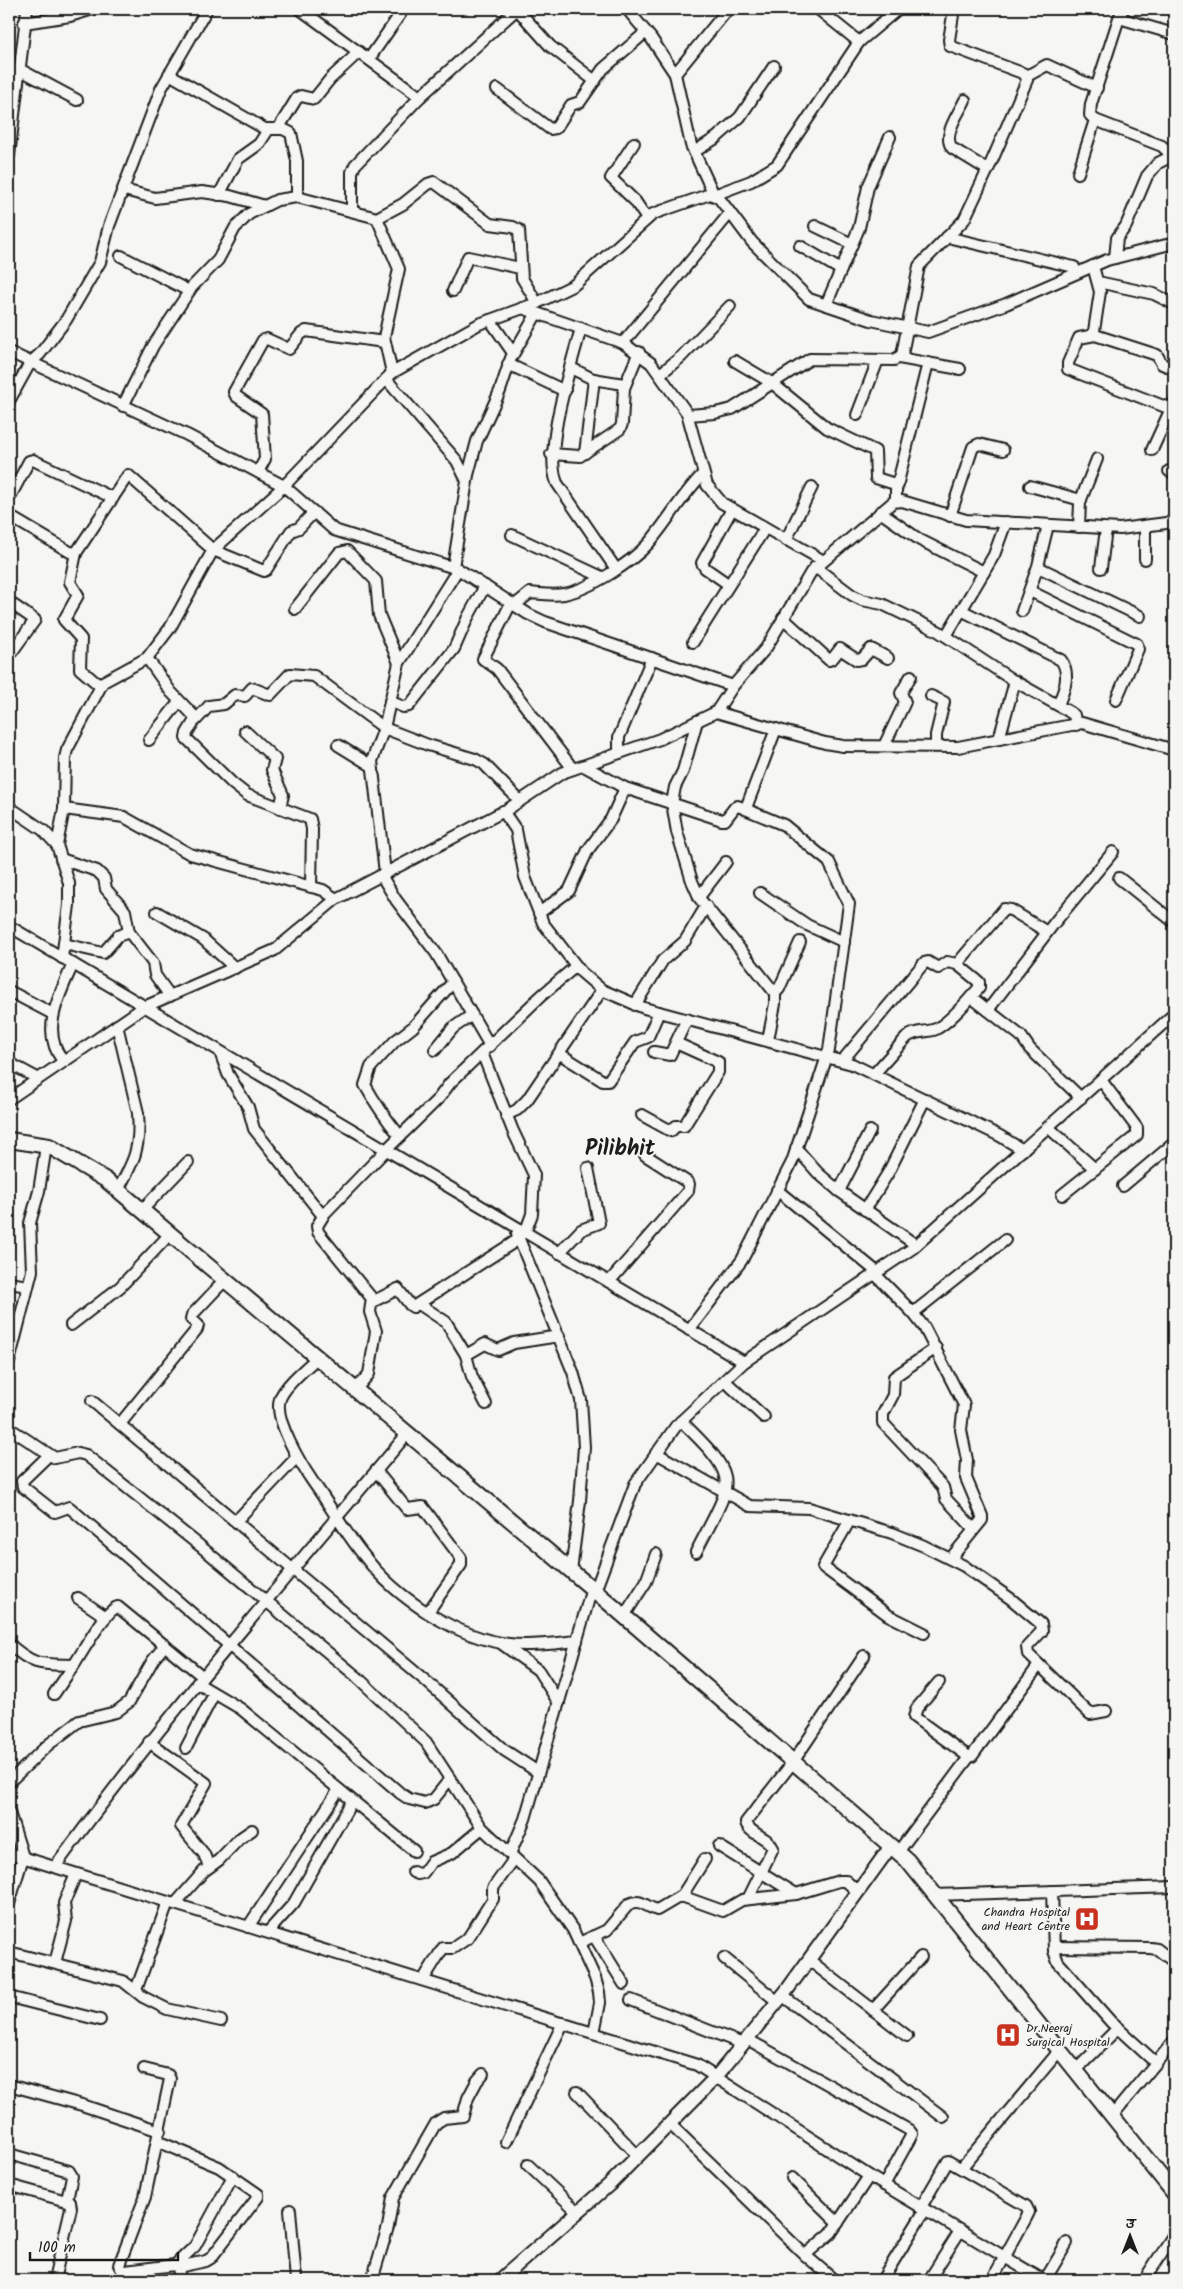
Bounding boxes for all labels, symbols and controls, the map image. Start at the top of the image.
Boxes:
district label: Pilibhit [585,1132,656,1167]
place label: Chandra Hospital and Heart Centre [982,1903,1071,1936]
hospital icon: Chandra Hospital and Heart Centre [1074,1906,1100,1932]
place label: Dr.Neeraj Surgical Hospital [1026,2019,1110,2052]
hospital icon: Dr.Neeraj Surgical Hospital [995,2022,1021,2048]
north arrow [1106,2212,1156,2262]
text: उ [1126,2213,1138,2235]
scale bar [30,2229,178,2261]
text: 100 m [38,2236,76,2260]

